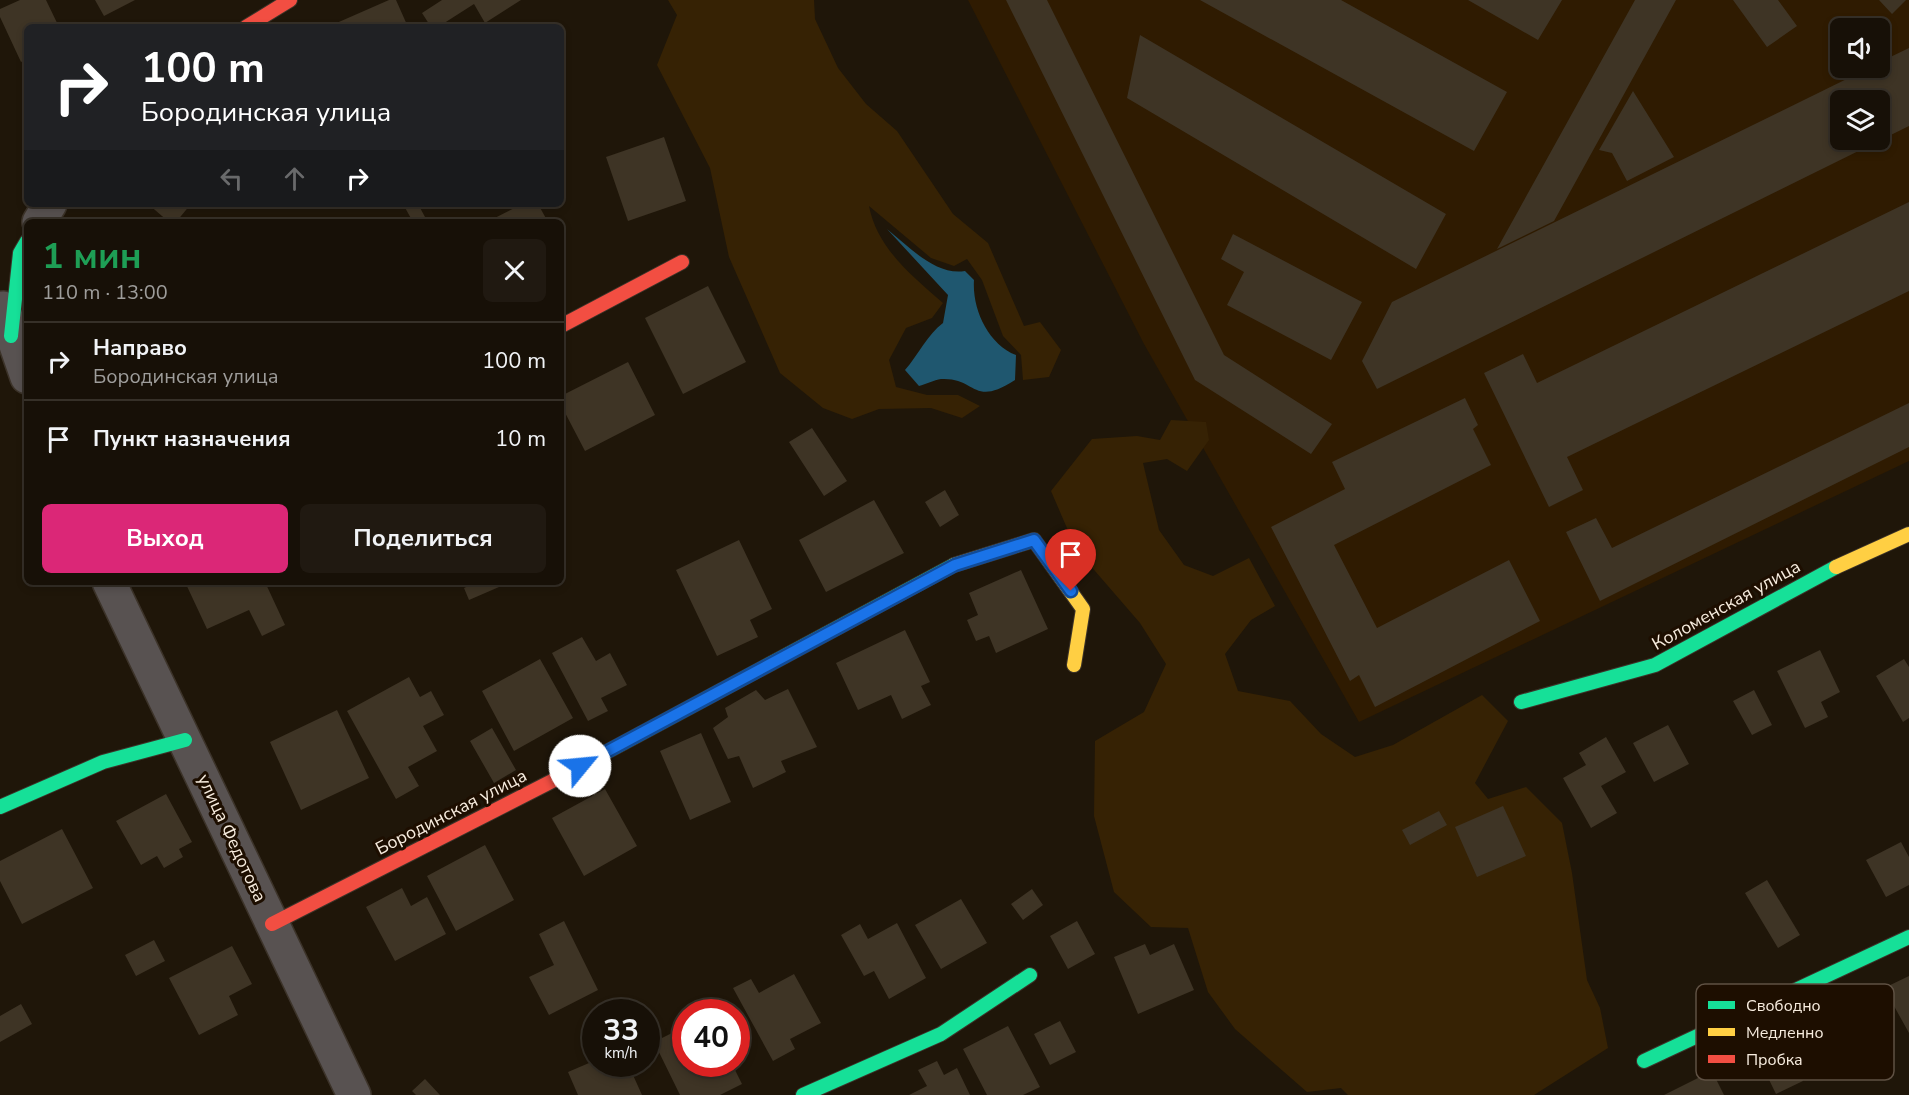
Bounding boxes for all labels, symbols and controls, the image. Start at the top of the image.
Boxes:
map controls [1830,18,1890,150]
button: sound [1830,18,1890,78]
text: 100 m [141,40,265,97]
icon: right [42,48,120,126]
button: layers [1830,90,1890,150]
text: Бородинская улица [141,94,391,131]
icon: left [215,162,248,195]
icon: ahead [278,162,311,195]
icon: right [341,162,374,195]
text: 1 мин [42,232,142,281]
button: close [483,239,546,302]
text: 110 m · 13:00 [42,279,168,306]
text: Направо [93,333,187,363]
icon: right [42,345,75,378]
text: 100 m [482,346,546,376]
text: Бородинская улица [93,363,278,390]
icon: arrive [42,423,75,456]
text: Пункт назначения [93,424,291,454]
text: 10 m [495,424,546,454]
button: Выход [42,504,288,573]
button: Поделиться [300,504,546,573]
pin [1045,529,1096,591]
icon: arrive [1054,538,1087,571]
street label: Коломенская улица [1647,554,1805,656]
position arrow [548,734,612,798]
street label: Бородинская улица [371,763,531,861]
street label: улица Федотова [192,770,272,906]
legend [1696,984,1894,1080]
text: Свободно [1746,995,1821,1017]
speed limit sign: 40 [672,999,750,1077]
text: 33 [603,1010,639,1051]
text: Медленно [1746,1022,1824,1044]
text: km/h [604,1043,638,1063]
text: Пробка [1746,1049,1803,1071]

